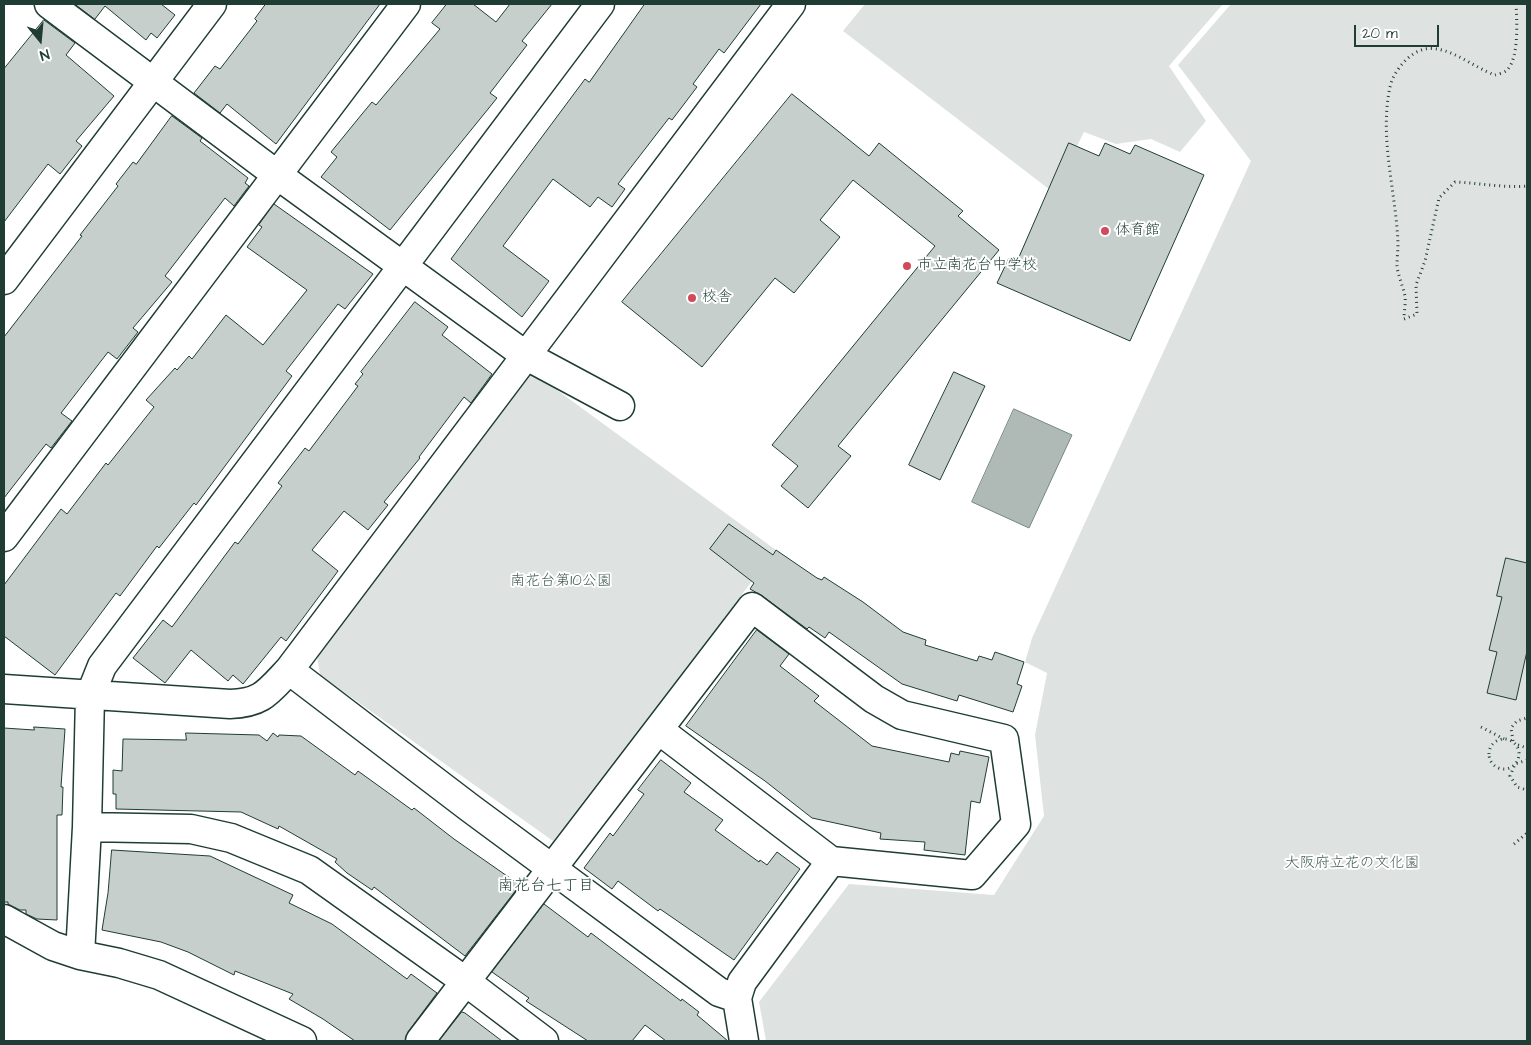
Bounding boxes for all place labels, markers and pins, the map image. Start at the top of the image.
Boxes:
place label: 体育館 [1115,222,1160,240]
marker: 体育館 [1099,225,1111,237]
place label: 市立南花台中学校 [917,257,1037,275]
marker: 市立南花台中学校 [901,260,913,272]
place label: 校舎 [702,289,732,307]
marker: 校舎 [686,292,698,304]

